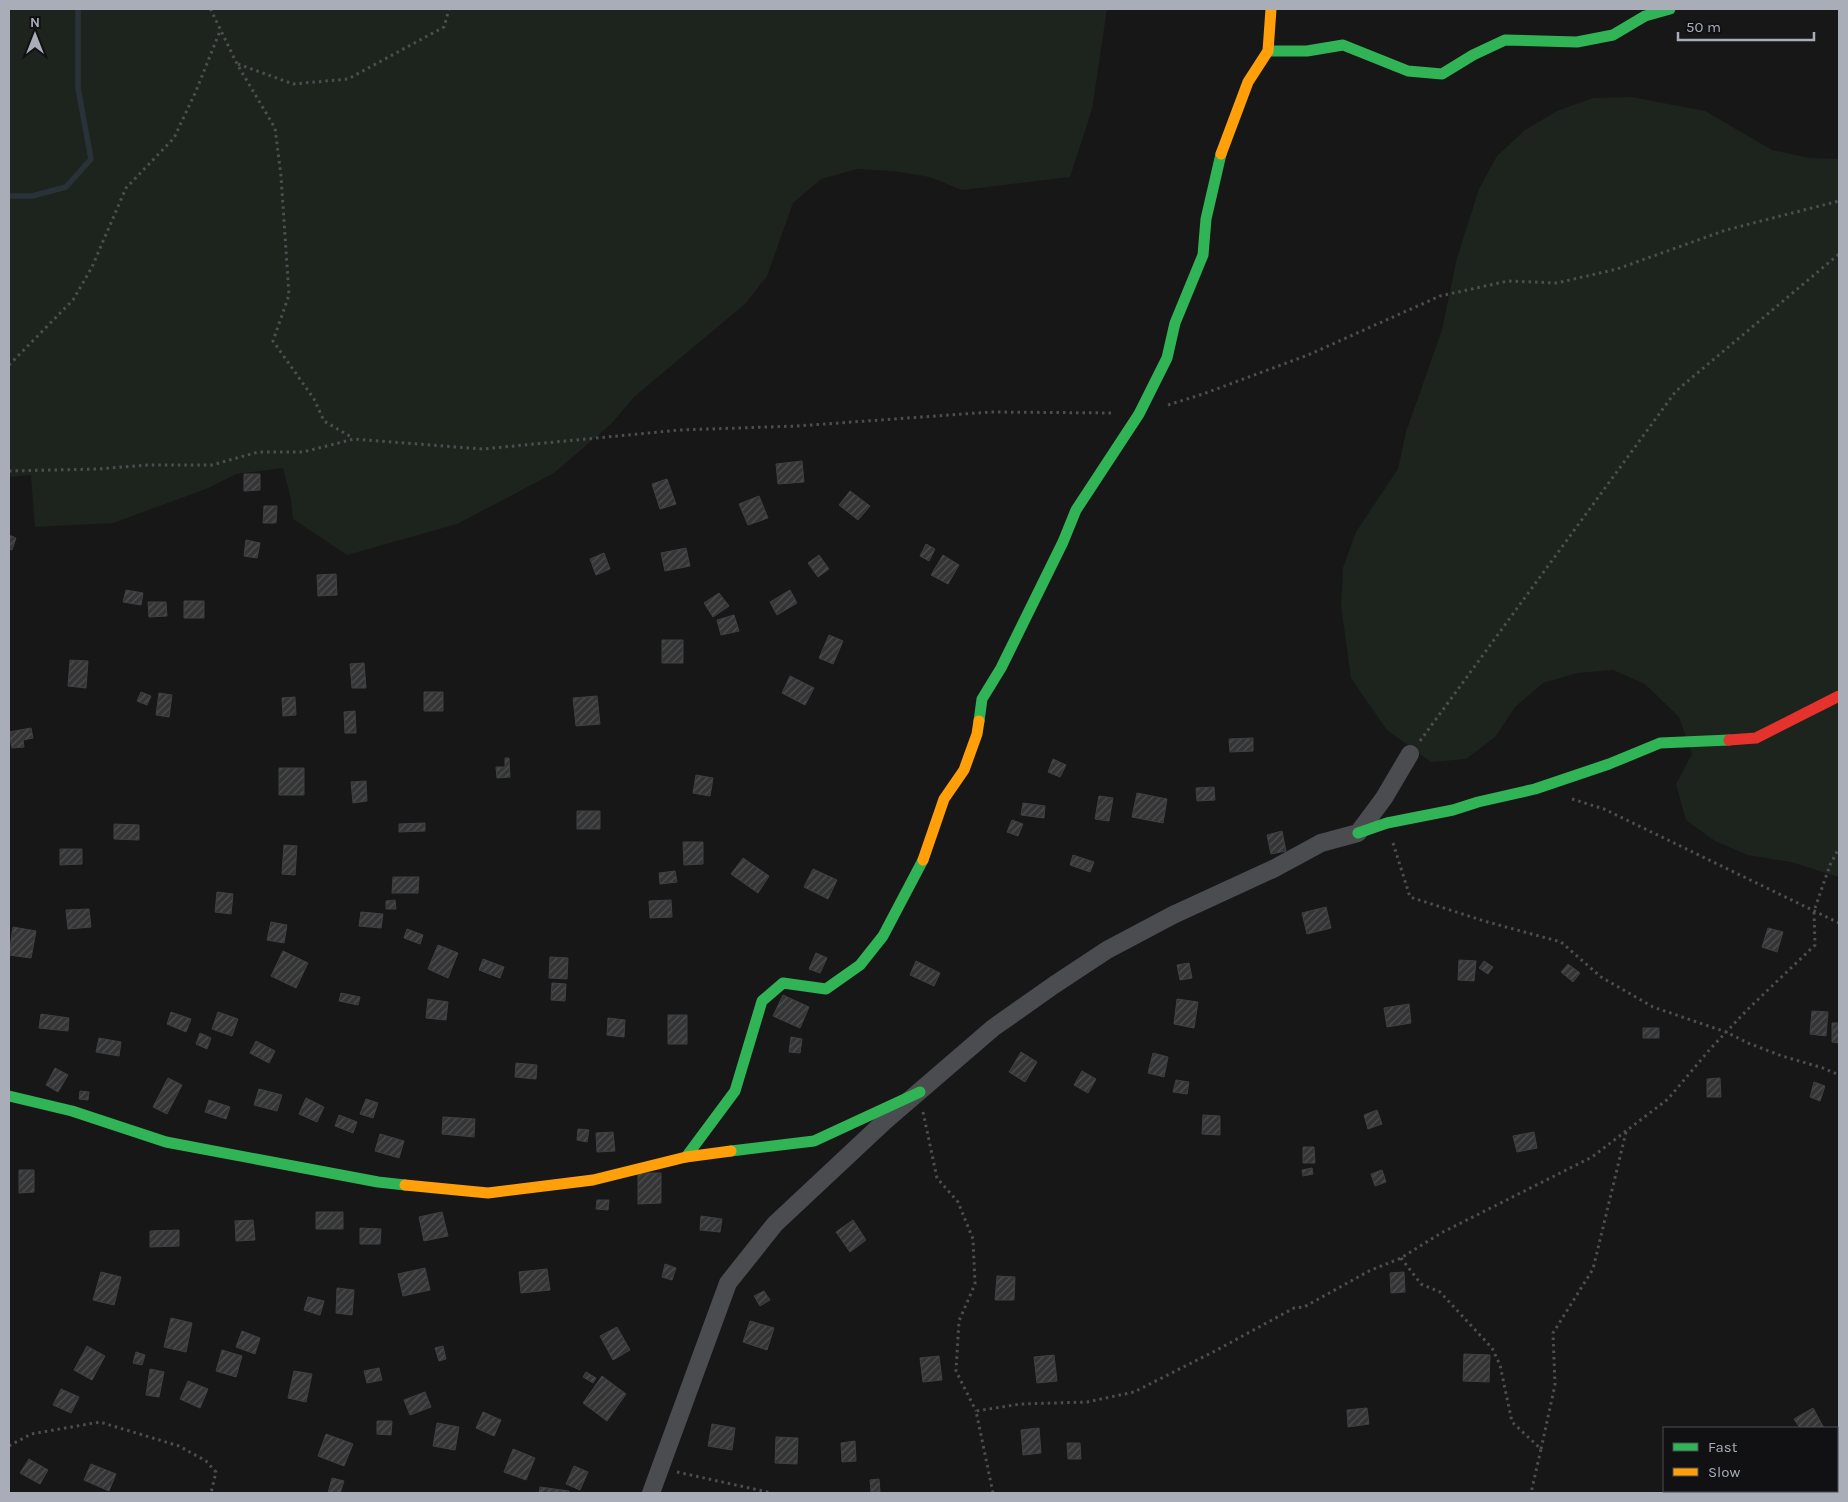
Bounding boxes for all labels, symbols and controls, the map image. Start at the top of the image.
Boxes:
north arrow [10,10,60,60]
scale bar [1678,10,1814,42]
text: N [30,14,40,31]
text: 50 m [1686,18,1721,36]
legend [1663,1427,1838,1492]
text: Fast [1708,1438,1738,1456]
text: Slow [1708,1463,1740,1481]

